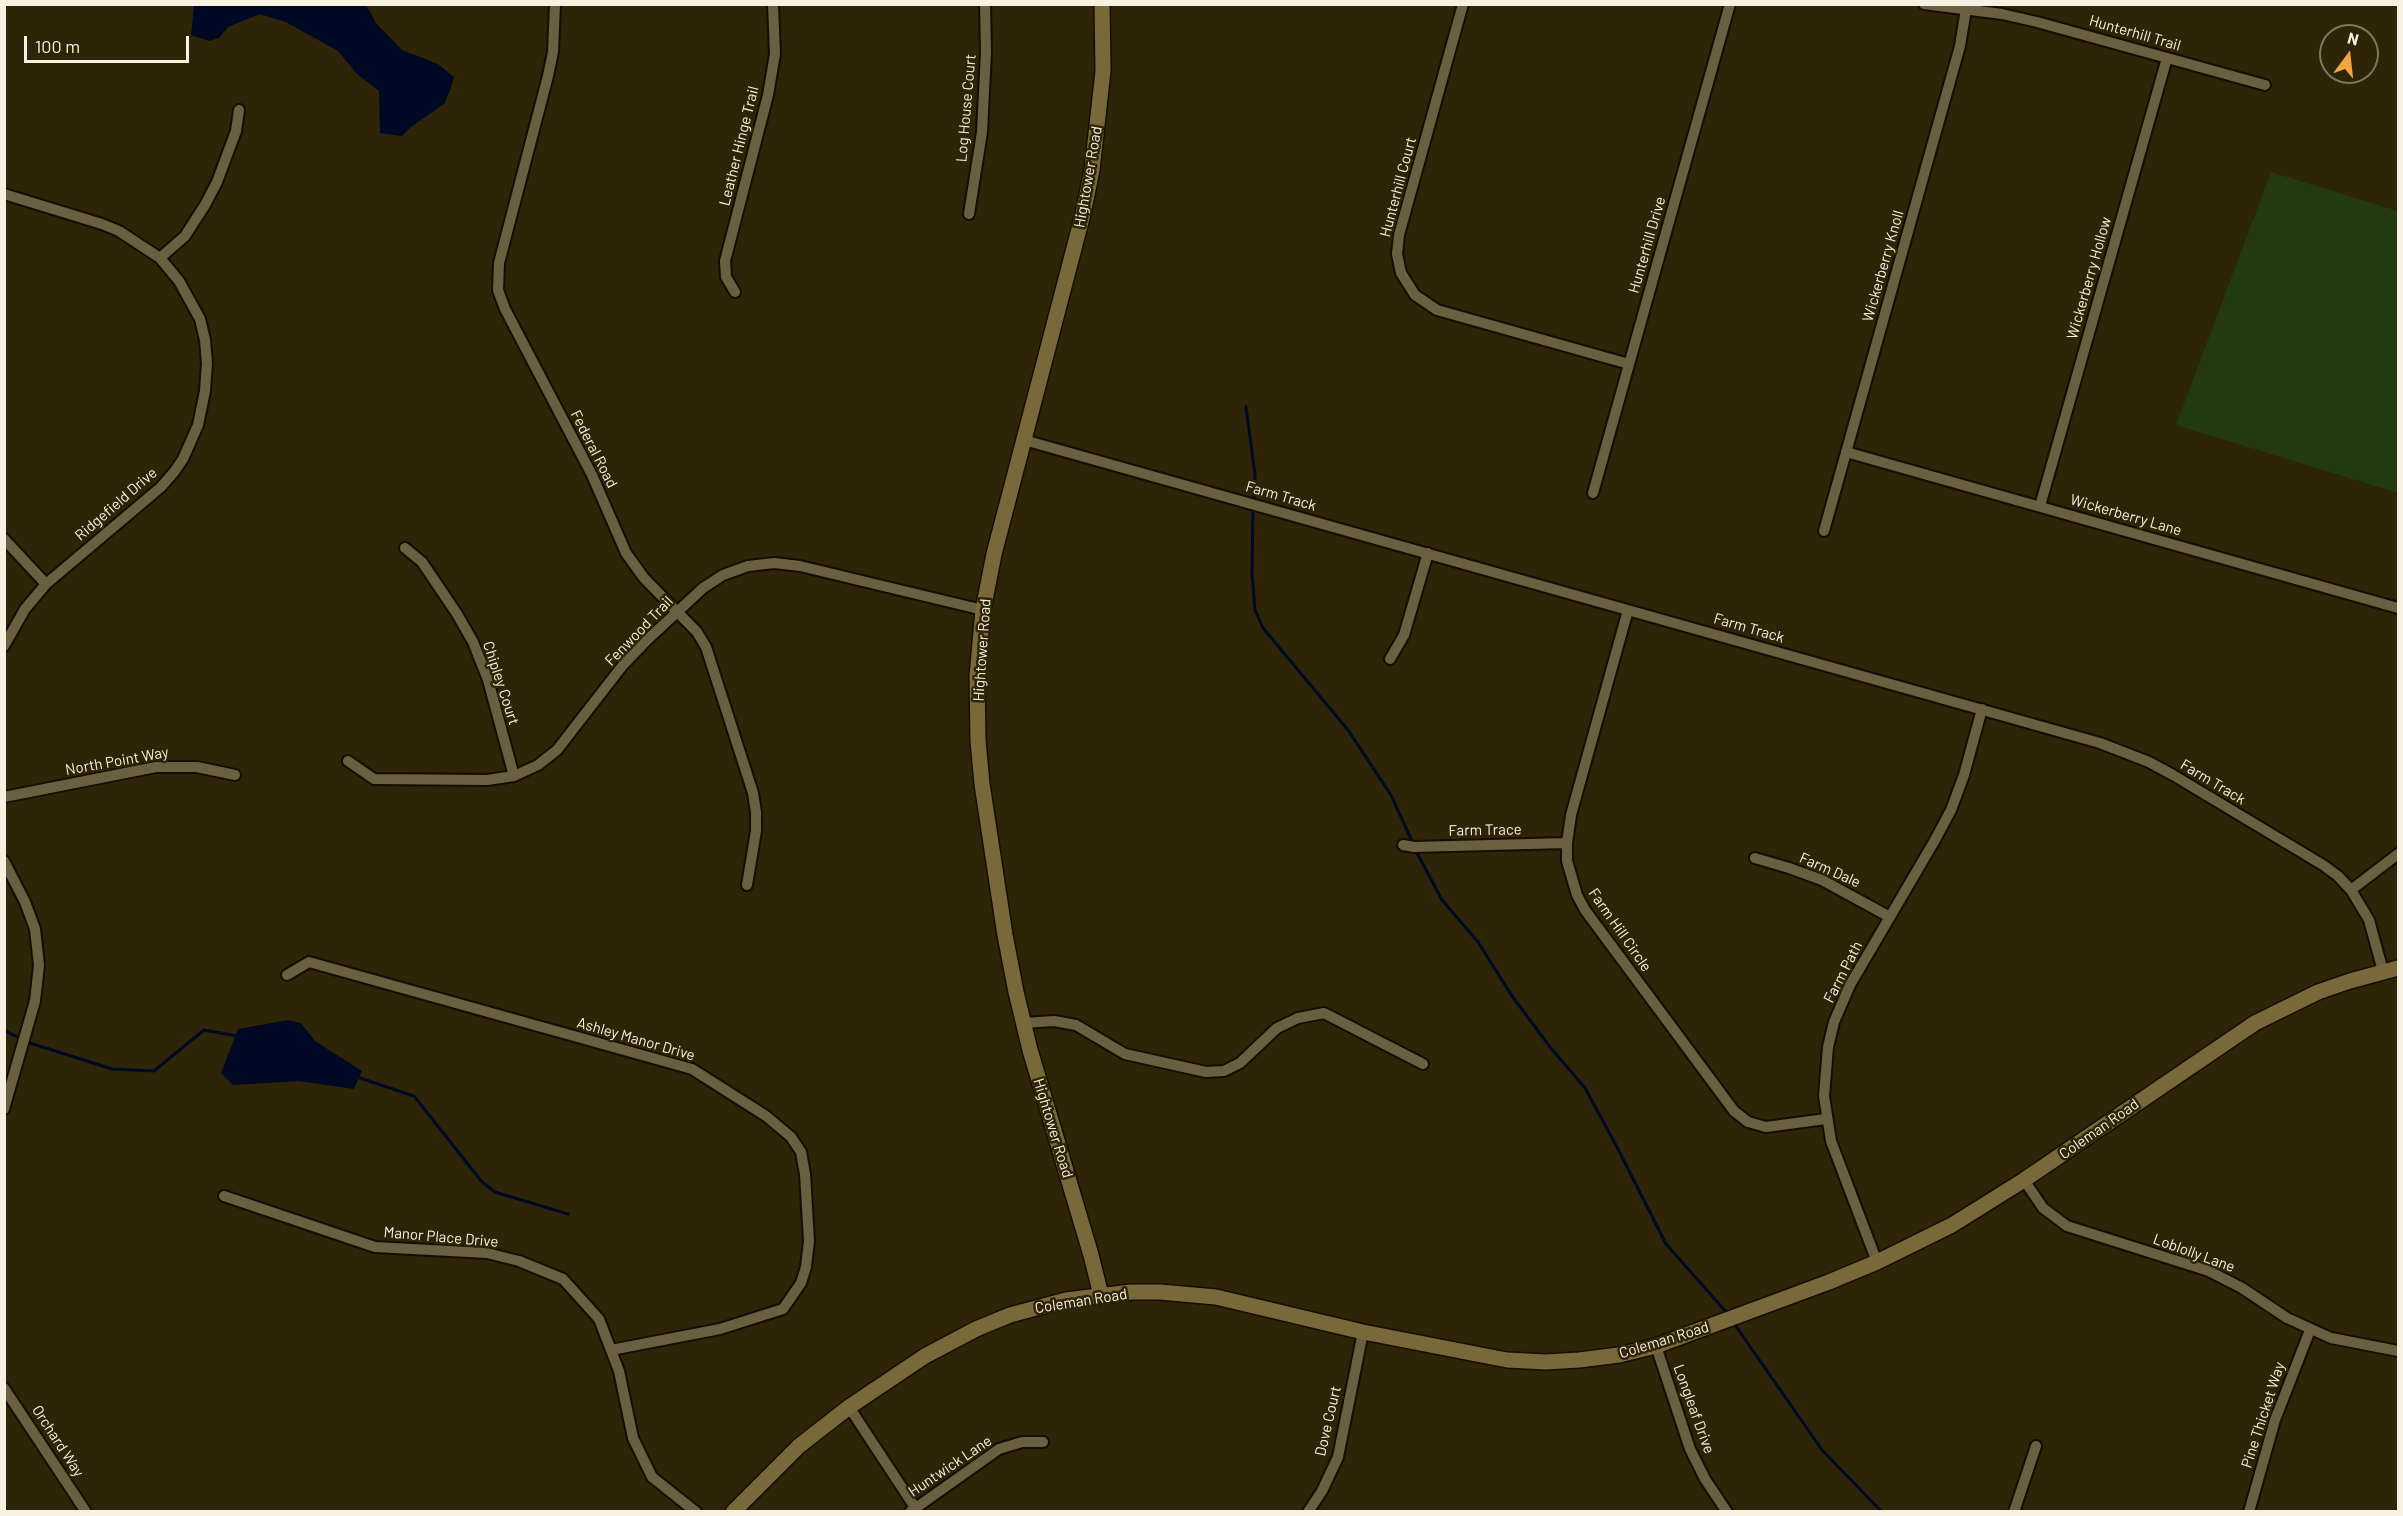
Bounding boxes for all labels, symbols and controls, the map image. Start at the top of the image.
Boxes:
street label: Hunterhill Trail [2087,11,2183,55]
scale bar [27,24,192,62]
north arrow [2319,24,2379,84]
text: N [2346,28,2361,49]
text: 100 m [35,35,80,57]
street label: Log House Court [952,53,980,163]
street label: Leather Hinge Trail [715,84,763,208]
street label: Hightower Road [1070,125,1106,229]
street label: Hunterhill Court [1376,135,1420,239]
street label: Hunterhill Drive [1625,195,1669,295]
street label: Wickerberry Knoll [1858,208,1908,324]
street label: Wickerberry Hollow [2063,215,2115,341]
street label: Federal Road [567,407,621,491]
street label: Ridgefield Drive [71,464,161,544]
street label: Farm Track [1244,477,1318,515]
street label: Wickerberry Lane [2068,491,2184,539]
street label: Fenwood Trail [601,592,677,670]
street label: Hightower Road [969,598,995,702]
street label: Farm Track [1712,609,1786,647]
street label: Chipley Court [479,639,523,727]
street label: North Point Way [64,743,170,779]
street label: Farm Track [2177,756,2249,808]
street label: Farm Trace [1448,820,1522,840]
street label: Farm Dale [1797,849,1863,891]
street label: Farm Hill Circle [1585,885,1655,975]
street label: Farm Path [1820,938,1866,1006]
street label: Ashley Manor Drive [575,1014,697,1064]
street label: Hightower Road [1029,1076,1077,1180]
street label: Coleman Road [2056,1095,2142,1163]
street label: Manor Place Drive [383,1223,499,1251]
street label: Loblolly Lane [2151,1230,2237,1276]
street label: Coleman Road [1034,1285,1128,1317]
street label: Coleman Road [1617,1318,1711,1362]
street label: Pine Thicket Way [2237,1360,2289,1470]
street label: Longleaf Drive [1670,1362,1718,1456]
street label: Dove Court [1311,1384,1345,1458]
street label: Orchard Way [28,1402,88,1480]
street label: Huntwick Lane [905,1432,995,1500]

